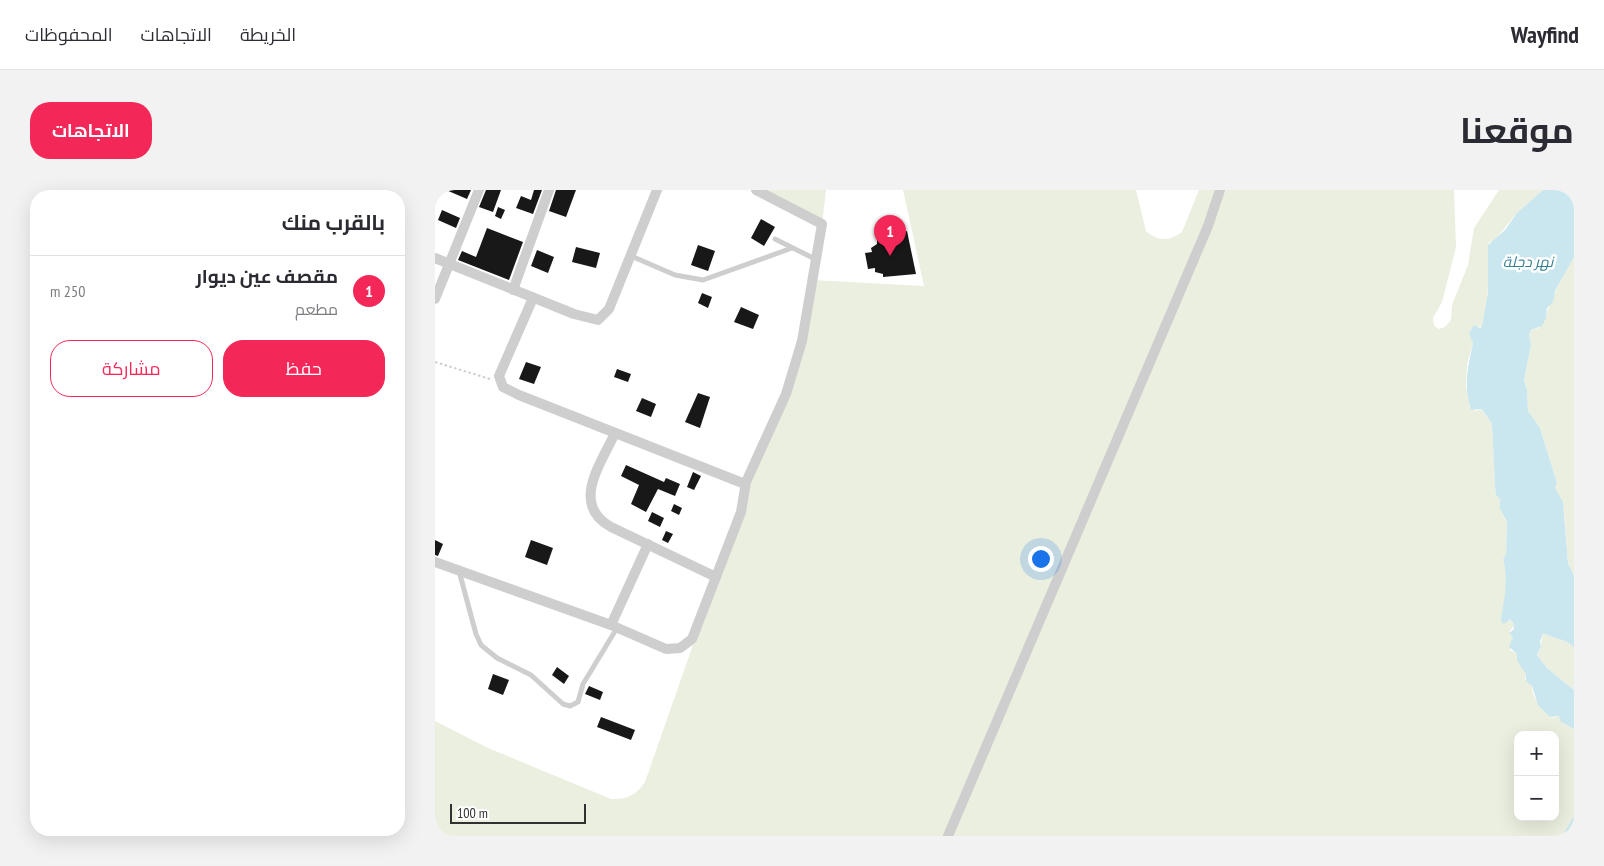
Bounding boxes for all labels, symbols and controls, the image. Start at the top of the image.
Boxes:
text: Wayfind [1511,19,1579,50]
text: المحفوظات [25,23,113,46]
text: الاتجاهات [141,23,212,46]
text: الخريطة [240,23,296,46]
button: الاتجاهات [30,102,152,159]
text: موقعنا [1460,107,1574,153]
text: بالقرب منك [282,209,385,236]
pin: 1 [874,215,906,256]
water label: نهر دجلة [1503,252,1555,271]
text: مقصف عين ديوار [196,264,338,288]
text: 250 m [50,281,85,301]
text: 1 [365,281,373,301]
text: مطعم [295,299,338,319]
button: مشاركة [50,340,213,397]
button: حفظ [223,340,385,397]
your location [1028,546,1054,572]
map controls [1514,731,1559,821]
button: + [1514,731,1559,776]
button: − [1514,776,1559,821]
scale bar [450,801,586,824]
text: 100 m [457,804,488,822]

